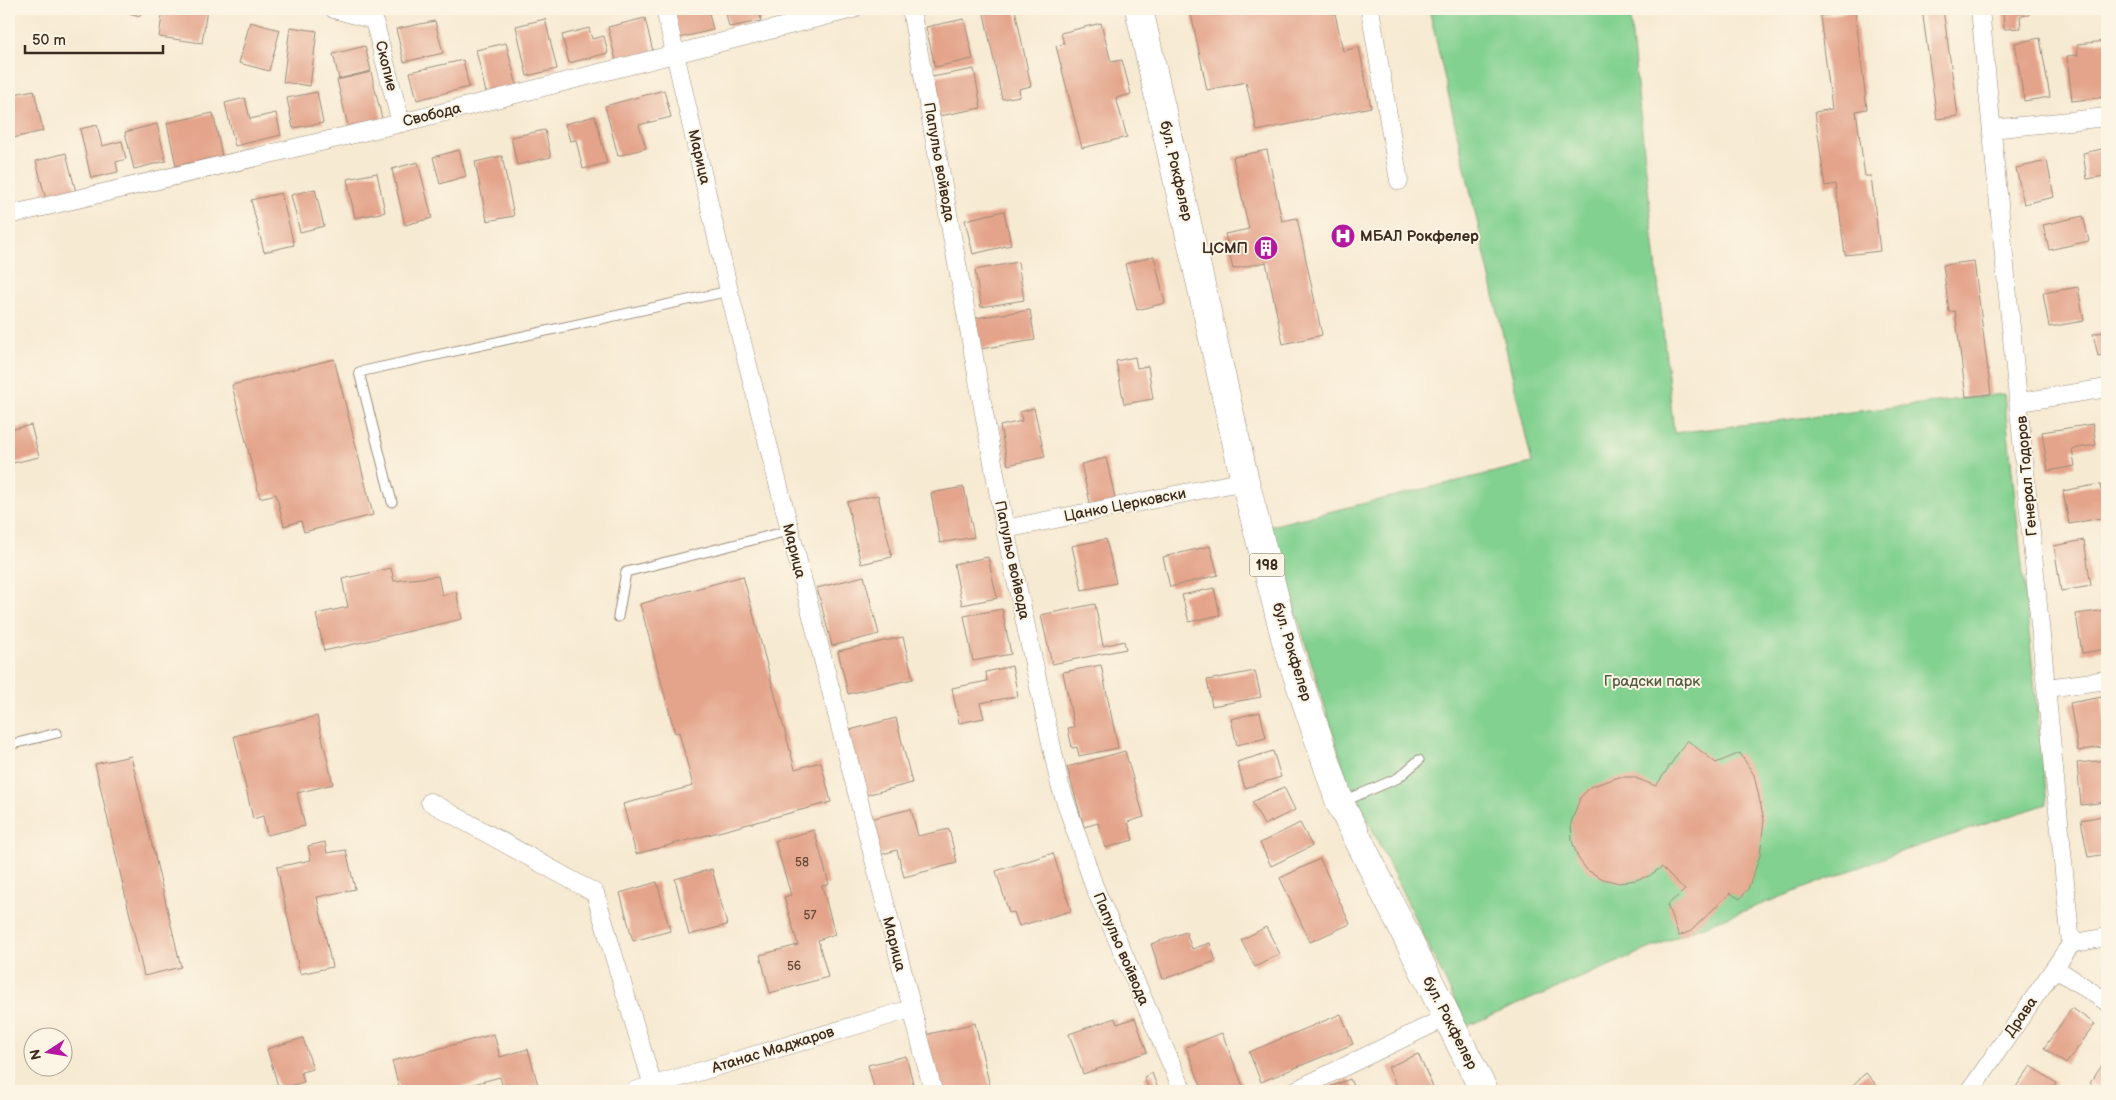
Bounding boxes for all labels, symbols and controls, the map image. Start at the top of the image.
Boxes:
scale bar [25,22,162,54]
text: 50 m [32,31,66,50]
street label: Скопие [371,39,401,93]
street label: Свобода [401,99,463,131]
street label: Папульо войвода [919,101,959,223]
street label: бул. Рокфелер [1155,119,1197,223]
street label: Марица [683,128,715,187]
hospital icon: МБАЛ Рокфелер [1330,223,1356,249]
place label: МБАЛ Рокфелер [1360,227,1479,246]
building icon: ЦСМП [1253,235,1279,261]
place label: ЦСМП [1202,239,1248,258]
street label: Генерал Тодоров [2012,415,2042,537]
street label: Цанко Церковски [1062,484,1188,526]
street label: Папульо войвода [990,499,1034,621]
street label: Марица [778,522,810,581]
road number: 198 [1250,554,1284,576]
street label: бул. Рокфелер [1268,600,1316,704]
park label: Градски парк [1604,672,1700,691]
house number: 58 [795,855,809,870]
street label: Папульо войвода [1089,890,1153,1009]
house number: 57 [804,908,816,923]
street label: Марица [878,915,910,974]
house number: 56 [787,959,801,974]
street label: бул. Рокфелер [1418,973,1482,1073]
street label: Драва [2000,993,2042,1041]
street label: Атанас Маджаров [708,1022,837,1078]
north arrow [22,1028,72,1078]
text: N [26,1048,45,1062]

